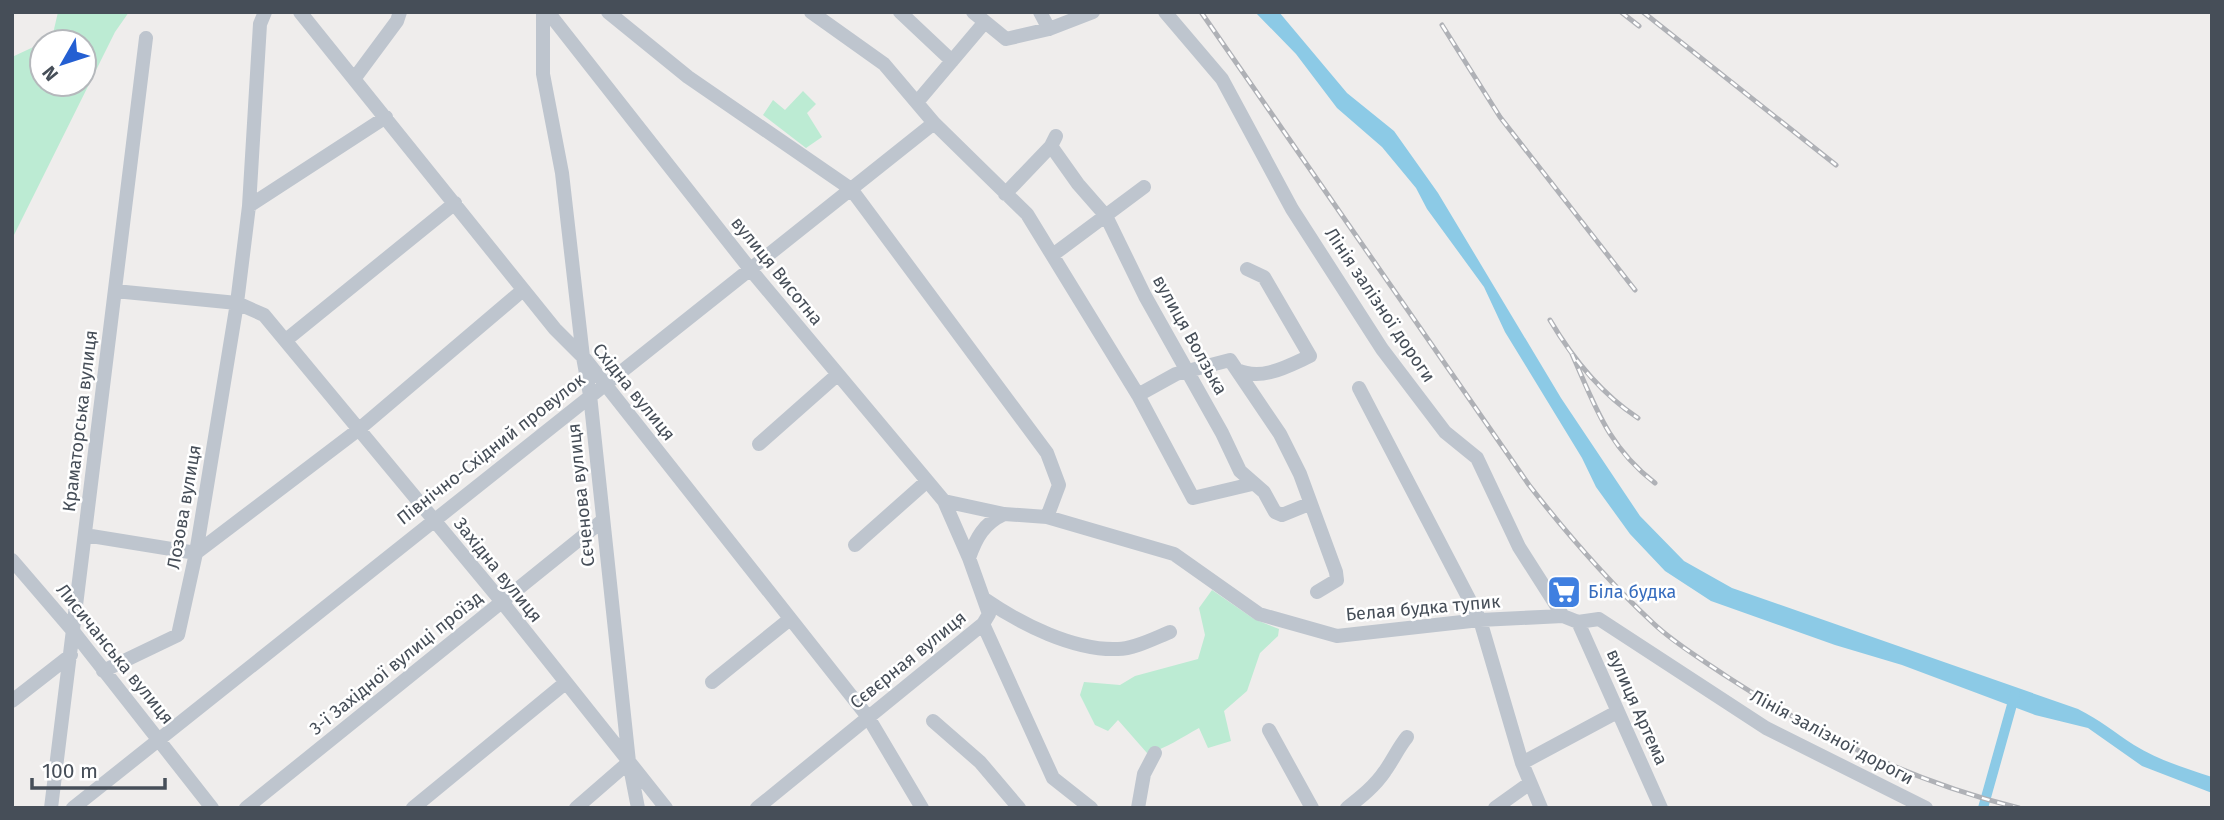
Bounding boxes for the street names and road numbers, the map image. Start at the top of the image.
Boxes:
street label: вулиця Висотна [726,212,828,330]
street label: Лінія залізної дороги [1320,224,1440,386]
street label: вулиця Волзька [1148,271,1232,399]
street label: Краматорська вулиця [58,329,102,513]
street label: Східна вулиця [588,339,680,445]
street label: Північно-Східний провулок [392,368,590,529]
street label: Сєченова вулиця [563,422,599,568]
street label: Лозова вулиця [162,443,206,571]
street label: Західна вулиця [449,513,547,627]
street label: Лисичанська вулиця [52,579,178,729]
street label: 3-ї Західної вулиці проїзд [305,586,487,740]
street label: Белая будка тупик [1345,590,1502,626]
street label: Сєвєрная вулиця [845,606,971,714]
street label: вулиця Артема [1602,645,1672,769]
street label: Лінія залізної дороги [1747,685,1917,789]

